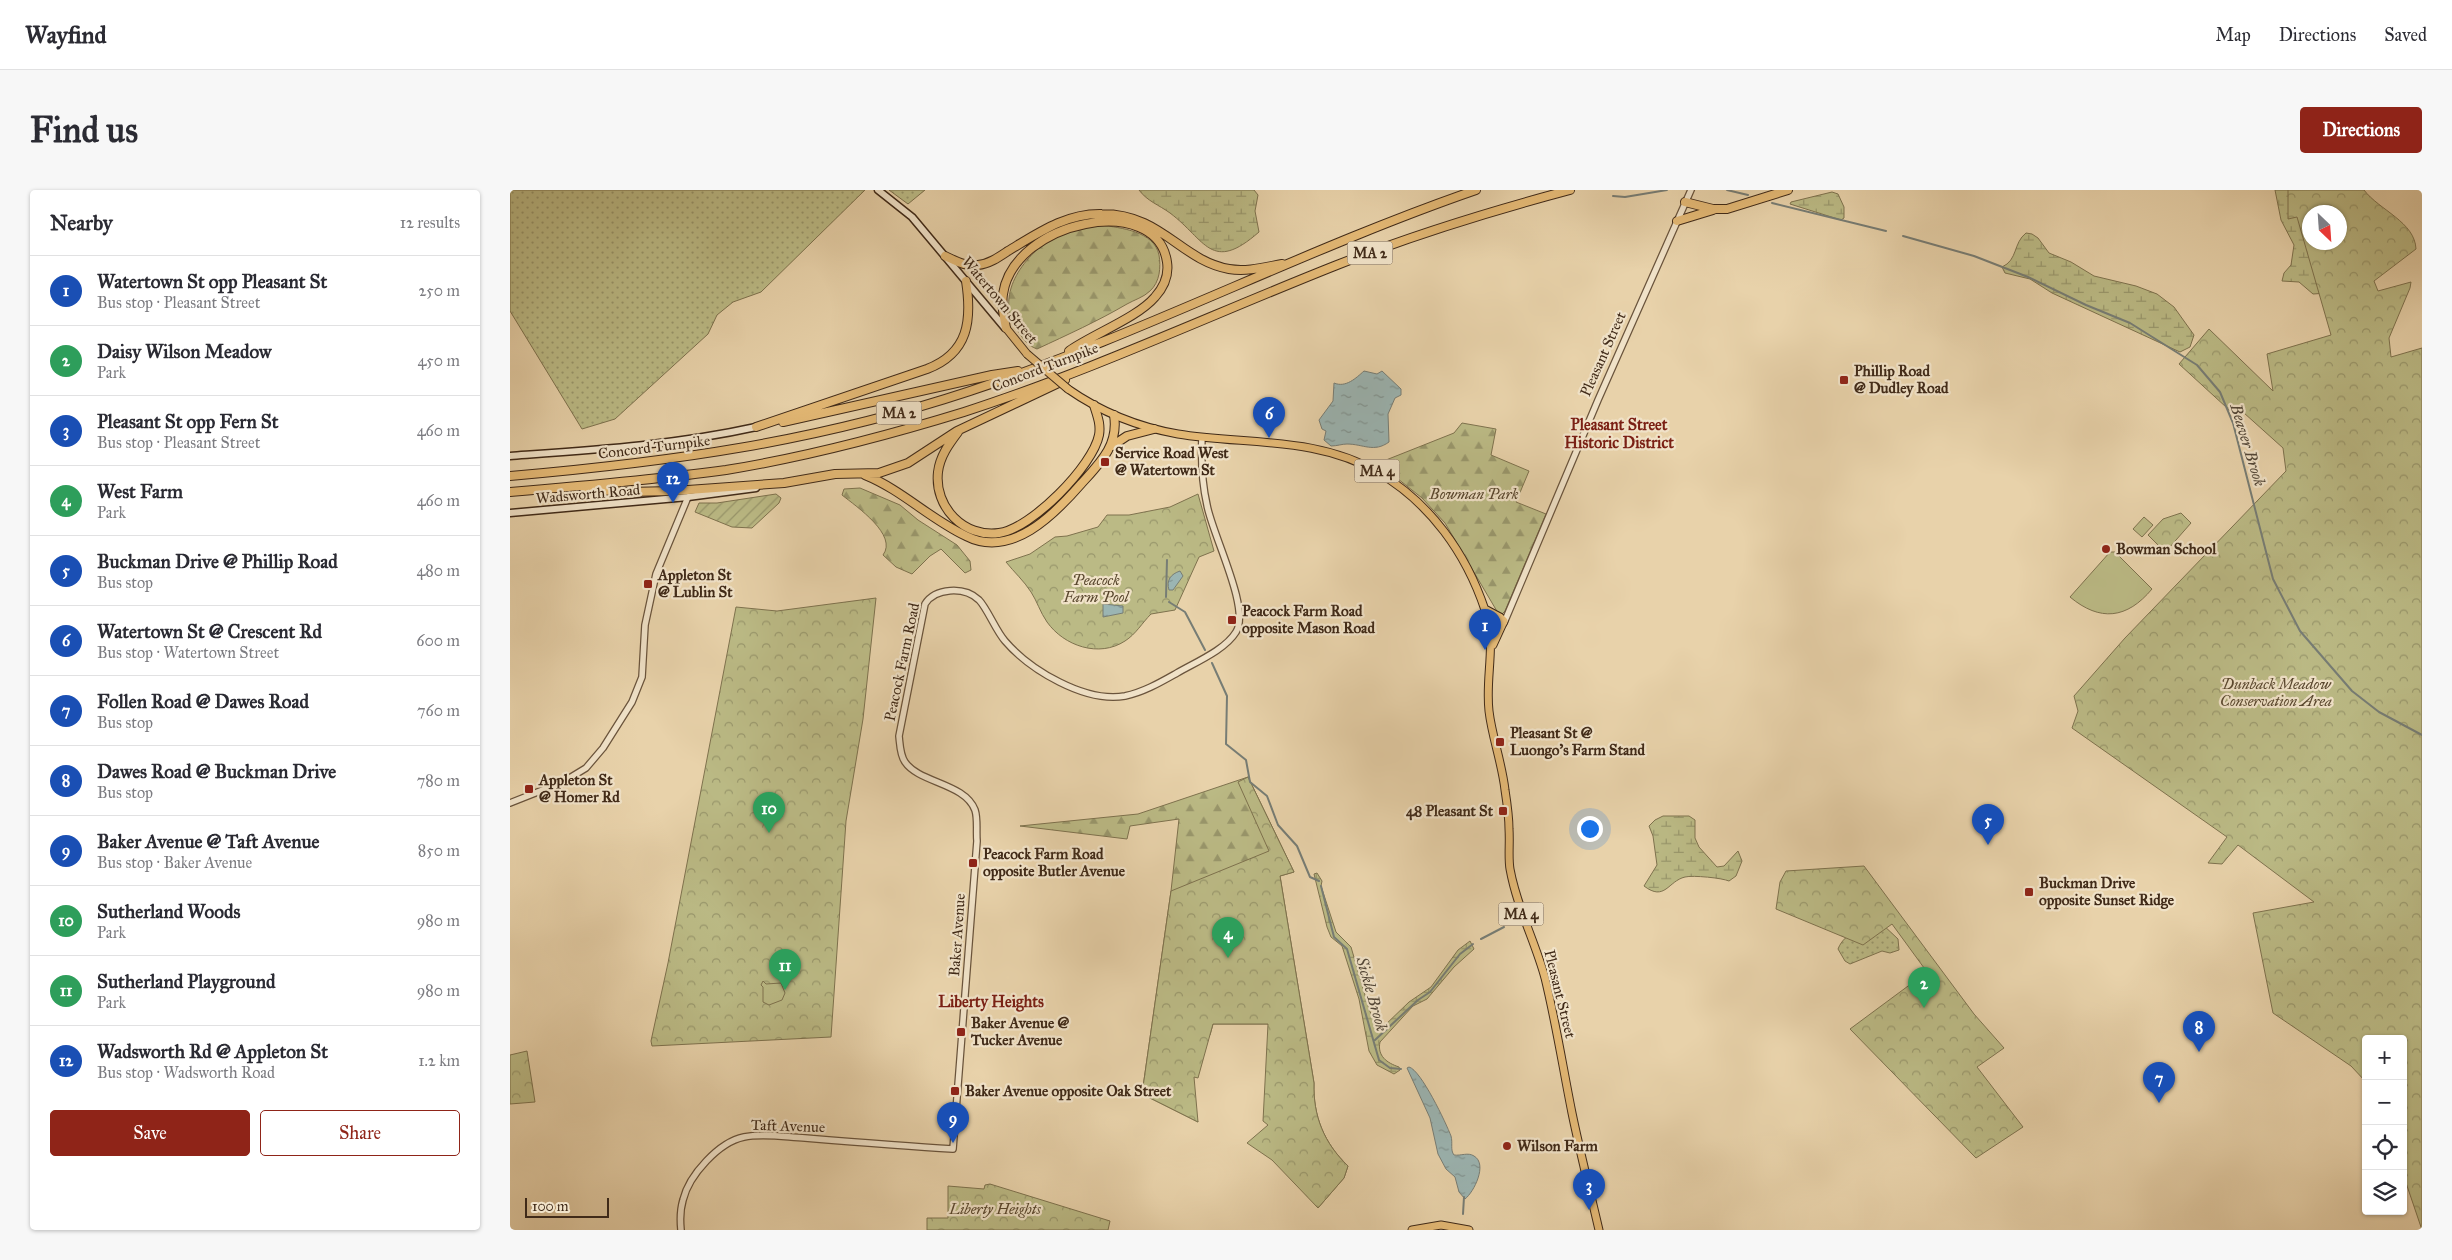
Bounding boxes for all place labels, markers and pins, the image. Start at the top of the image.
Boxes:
place label: Phillip Road @ Dudley Road [1854,362,1949,398]
marker: Phillip Road @ Dudley Road [1838,374,1850,386]
pin: 6 [1253,397,1285,438]
place label: Service Road West @ Watertown St [1115,444,1229,479]
marker: Service Road West @ Watertown St [1099,456,1111,468]
pin: 12 [657,462,689,503]
place label: Bowman School [2116,540,2217,558]
marker: Bowman School [2100,543,2112,555]
place label: Appleton St @ Lublin St [657,566,733,601]
marker: Appleton St @ Lublin St [642,578,654,590]
place label: Peacock Farm Road opposite Mason Road [1242,602,1375,638]
pin: 1 [1469,609,1501,650]
marker: Peacock Farm Road opposite Mason Road [1226,614,1238,626]
place label: Pleasant St @ Luongo's Farm Stand [1510,724,1645,760]
marker: Pleasant St @ Luongo's Farm Stand [1494,736,1506,748]
place label: Appleton St @ Homer Rd [538,771,620,806]
marker: Appleton St @ Homer Rd [523,783,535,795]
pin: 10 [753,792,785,833]
place label: 48 Pleasant St [1406,802,1494,821]
pin: 5 [1972,804,2004,845]
marker: 48 Pleasant St [1497,805,1509,817]
place label: Peacock Farm Road opposite Butler Avenue [983,845,1126,881]
marker: Peacock Farm Road opposite Butler Avenue [967,857,979,869]
place label: Buckman Drive opposite Sunset Ridge [2039,874,2175,910]
marker: Buckman Drive opposite Sunset Ridge [2023,886,2035,898]
pin: 4 [1212,917,1244,958]
pin: 11 [769,949,801,990]
pin: 2 [1908,967,1940,1008]
pin: 8 [2183,1011,2215,1052]
place label: Baker Avenue @ Tucker Avenue [970,1014,1069,1049]
marker: Baker Avenue @ Tucker Avenue [955,1026,967,1038]
pin: 7 [2143,1062,2175,1103]
place label: Baker Avenue opposite Oak Street [965,1082,1172,1101]
marker: Baker Avenue opposite Oak Street [949,1085,961,1097]
pin: 9 [937,1102,969,1143]
place label: Wilson Farm [1517,1137,1598,1155]
marker: Wilson Farm [1501,1140,1513,1152]
pin: 3 [1573,1169,1605,1210]

